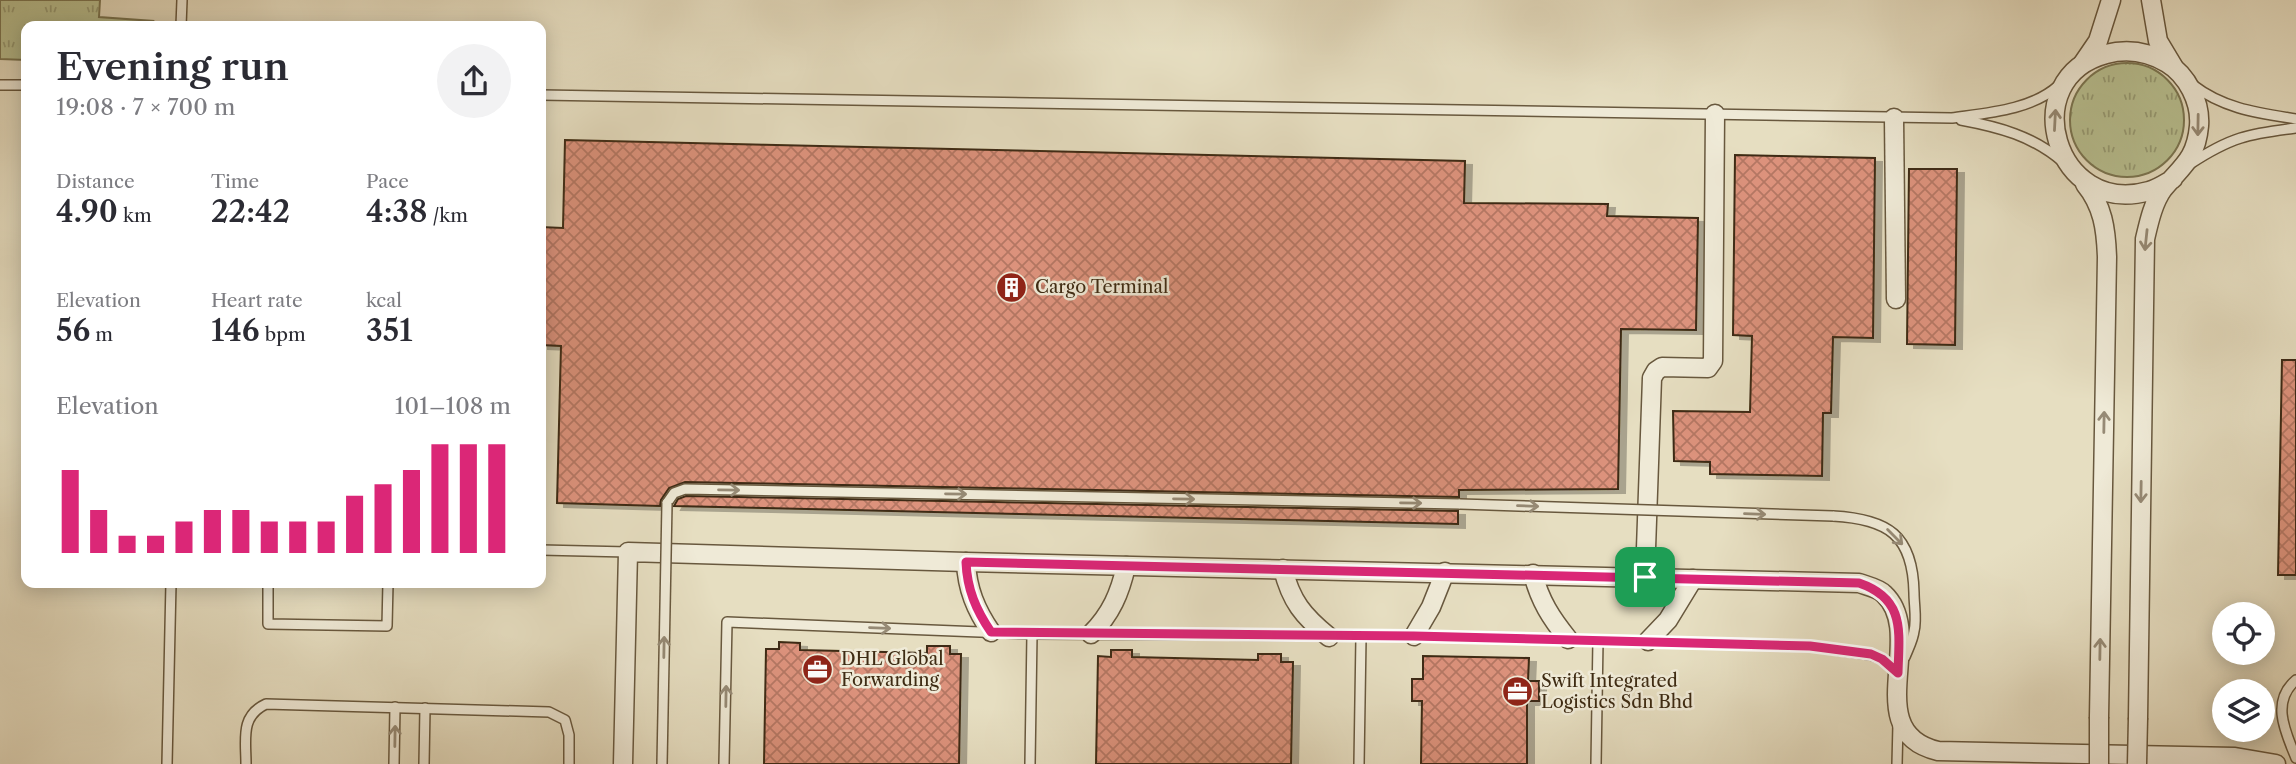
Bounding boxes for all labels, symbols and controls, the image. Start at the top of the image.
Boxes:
text: Evening run [56,43,289,90]
button: share [437,44,511,118]
text: 19:08 · 7 × 700 m [56,93,235,121]
one-way arrow [2049,109,2062,132]
one-way arrow [2191,113,2204,136]
text: Distance [56,170,135,193]
text: Time [211,170,259,193]
text: Pace [366,170,409,193]
text: 4.90 [56,193,118,230]
text: 22:42 [211,193,290,230]
text: 4:38 [366,193,427,230]
text: km [118,204,152,227]
text: /km [427,204,468,227]
one-way arrow [2140,228,2153,251]
building icon: Cargo Terminal [995,270,1029,304]
place label: Cargo Terminal [1035,276,1168,298]
text: Elevation [56,289,141,312]
text: Heart rate [211,289,303,312]
text: kcal [366,289,402,312]
text: 56 [56,312,90,349]
text: 146 [211,312,260,349]
text: 351 [366,312,412,349]
text: m [90,323,113,346]
text: bpm [260,323,306,346]
text: Elevation [56,392,159,420]
text: 101–108 m [395,392,511,420]
one-way arrow [2098,410,2111,433]
one-way arrow [2134,480,2148,503]
one-way arrow [717,483,740,497]
one-way arrow [945,488,968,501]
one-way arrow [1172,492,1195,506]
one-way arrow [1399,496,1422,510]
one-way arrow [1516,500,1539,513]
one-way arrow [1744,507,1767,520]
one-way arrow [1886,529,1903,546]
pin [1615,547,1675,607]
icon: arrive [1626,558,1664,596]
map controls [2212,602,2275,742]
button: locate [2212,602,2275,665]
one-way arrow [869,621,892,635]
one-way arrow [658,636,671,659]
one-way arrow [2094,638,2107,661]
place label: DHL Global Forwarding [841,648,944,691]
office icon: DHL Global Forwarding [801,652,835,686]
place label: Swift Integrated Logistics Sdn Bhd [1541,670,1693,713]
office icon: Swift Integrated Logistics Sdn Bhd [1501,674,1535,708]
button: layers [2212,679,2275,742]
one-way arrow [719,685,732,708]
one-way arrow [388,724,402,747]

